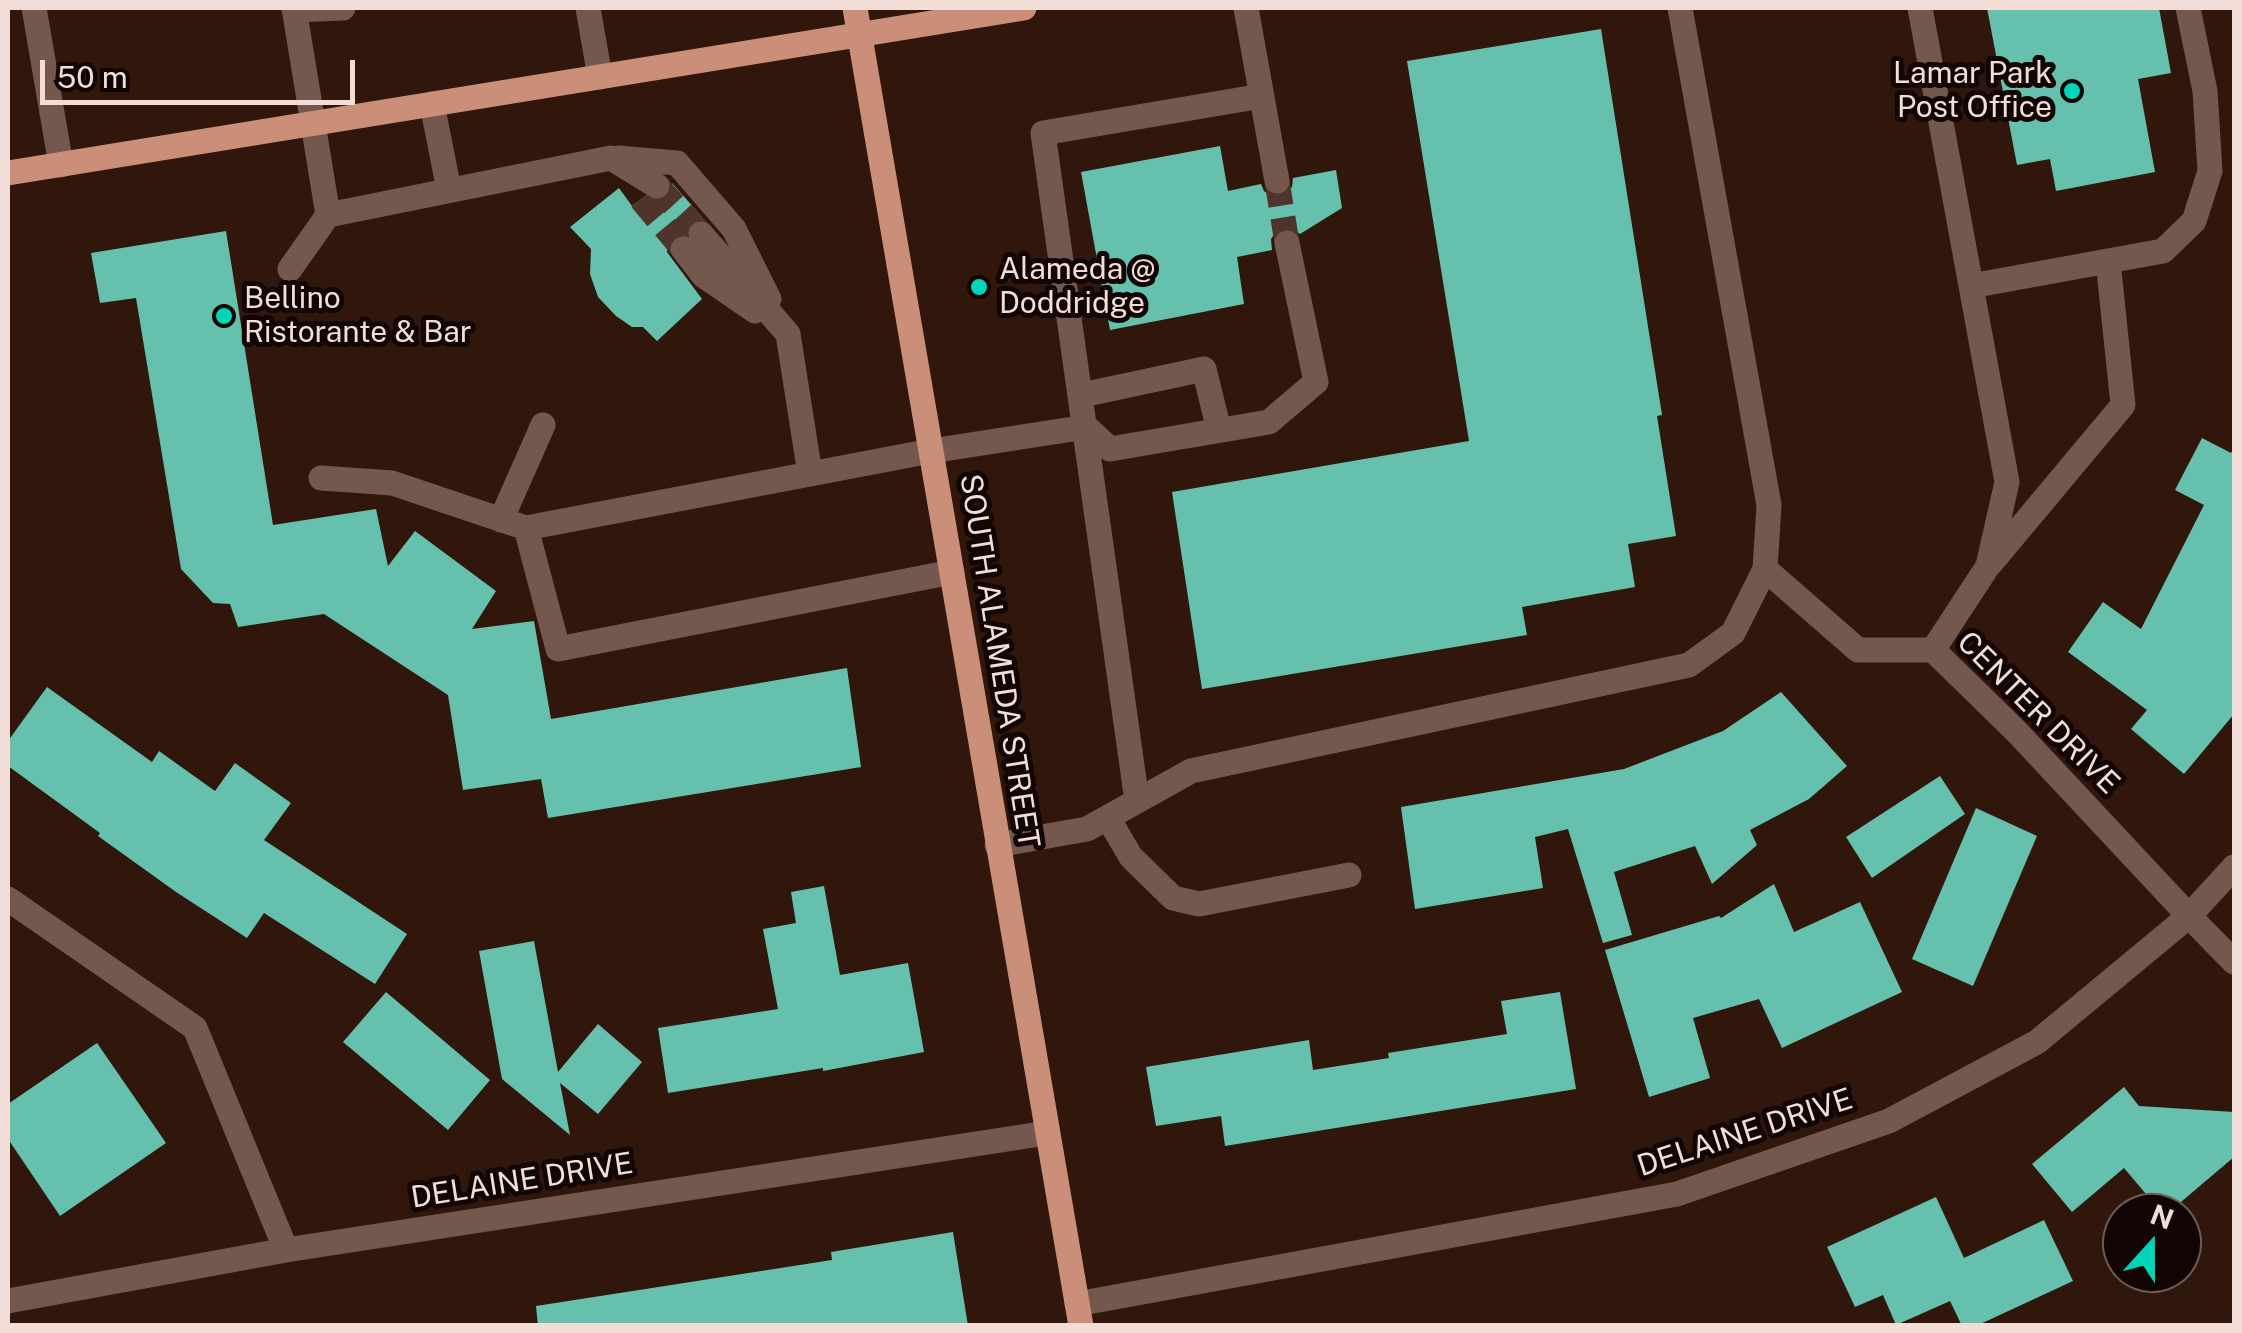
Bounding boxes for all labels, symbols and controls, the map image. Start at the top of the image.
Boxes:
scale bar [45,40,360,102]
place label: Lamar Park Post Office [1893,56,2052,126]
text: 50 m [57,59,128,95]
marker: Lamar Park Post Office [2061,80,2083,102]
place label: Alameda @ Doddridge [999,252,1155,322]
marker: Alameda @ Doddridge [968,276,990,298]
place label: Bellino Ristorante & Bar [244,281,472,352]
marker: Bellino Ristorante & Bar [213,305,235,327]
street label: SOUTH ALAMEDA STREET [952,471,1046,851]
street label: CENTER DRIVE [1949,624,2127,802]
street label: DELAINE DRIVE [1633,1081,1857,1185]
street label: DELAINE DRIVE [409,1146,635,1216]
north arrow [2102,1193,2202,1293]
text: N [2146,1197,2178,1236]

